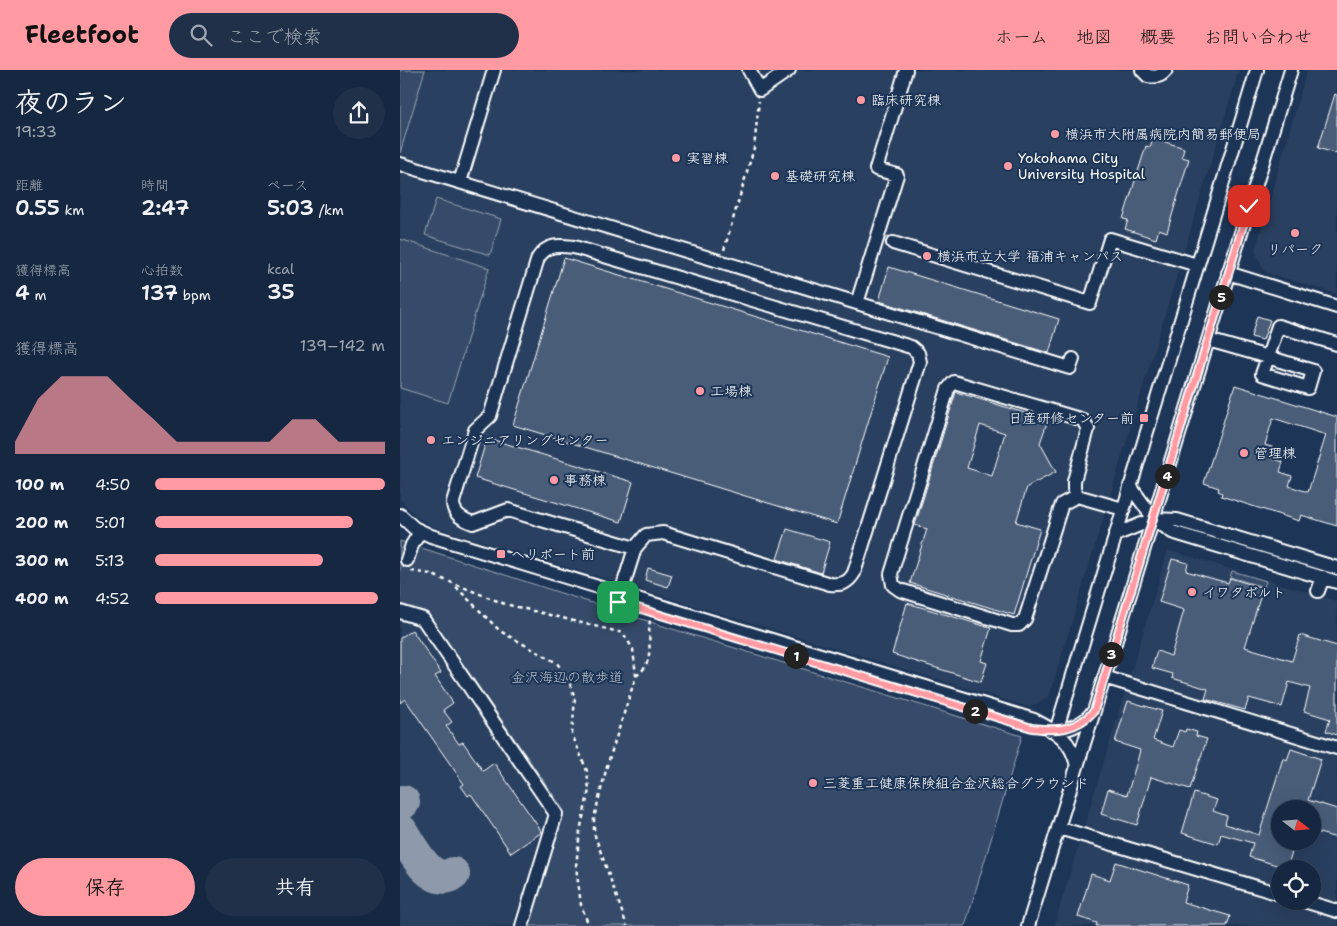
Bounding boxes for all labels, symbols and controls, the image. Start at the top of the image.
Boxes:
search box [169,13,519,58]
text: Fleetfoot [25,19,139,51]
icon: search [187,21,215,49]
text: ここで検索 [227,24,322,49]
text: ホーム [995,25,1048,49]
text: 地図 [1076,25,1112,49]
text: 概要 [1140,25,1176,49]
text: お問い合わせ [1204,25,1312,49]
text: 夜のラン [15,83,127,121]
button: share [333,87,385,139]
place label: 臨床研究棟 [871,91,942,109]
marker: 臨床研究棟 [855,94,867,106]
text: 19:33 [15,121,57,142]
place label: 横浜市大附属病院内簡易郵便局 [1065,125,1261,143]
marker: 横浜市大附属病院内簡易郵便局 [1049,128,1061,140]
place label: 実習棟 [686,149,729,167]
place label: Yokohama City University Hospital [1018,149,1146,183]
marker: 実習棟 [670,152,682,164]
marker: Yokohama City University Hospital [1002,160,1014,172]
place label: 基礎研究棟 [785,167,856,185]
marker: 基礎研究棟 [769,170,781,182]
text: 距離 [15,176,43,194]
text: 時間 [141,176,169,194]
text: ペース [267,176,308,194]
pin [1228,185,1270,227]
icon: check [1235,192,1263,220]
text: 0.55 [15,194,60,222]
text: 2:47 [141,194,189,222]
text: 5:03 [267,194,314,222]
text: km [60,201,84,219]
text: /km [314,201,344,219]
marker: リパーク [1289,227,1301,239]
place label: リパーク [1267,240,1323,258]
place label: 横浜市立大学 福浦キャンパス [937,247,1123,265]
marker: 横浜市立大学 福浦キャンパス [921,250,933,262]
text: kcal [267,260,294,278]
text: 獲得標高 [15,261,71,279]
text: 心拍数 [141,261,183,279]
text: 35 [267,278,294,306]
text: 4 [15,279,30,307]
text: 137 [141,279,178,307]
pin: 5 [1208,284,1234,310]
text: m [30,286,47,304]
text: bpm [178,286,211,304]
text: 5 [1217,288,1226,306]
text: 139–142 m [300,335,385,356]
text: 獲得標高 [15,338,79,359]
place label: 工場棟 [710,382,753,400]
marker: 工場棟 [694,385,706,397]
place label: 日産研修センター前 [1009,409,1134,427]
marker: 日産研修センター前 [1138,412,1150,424]
place label: エンジニアリングセンター [441,431,608,449]
marker: エンジニアリングセンター [425,434,437,446]
place label: 管理棟 [1254,444,1297,462]
marker: 管理棟 [1238,447,1250,459]
pin: 4 [1154,464,1180,488]
text: 4 [1163,467,1172,485]
place label: 事務棟 [564,471,607,489]
text: 100 m [15,474,64,495]
text: 4:50 [95,474,130,495]
marker: 事務棟 [548,474,560,486]
text: 200 m [15,512,68,533]
text: 5:01 [95,512,125,533]
place label: ヘリポート前 [511,545,595,563]
marker: ヘリポート前 [495,548,507,560]
text: 300 m [15,550,69,571]
text: 5:13 [95,550,125,571]
pin [597,581,639,623]
place label: イワタボルト [1202,583,1286,601]
marker: イワタボルト [1186,586,1198,598]
text: 400 m [15,588,69,609]
text: 4:52 [95,588,130,609]
icon: arrive [604,588,632,616]
pin: 3 [1098,642,1124,666]
pin: 1 [784,644,808,668]
text: 3 [1107,645,1116,663]
text: 1 [793,647,800,665]
park label: 金沢海辺の散歩道 [511,668,623,686]
pin: 2 [962,698,988,724]
text: 2 [971,702,980,720]
place label: 三菱重工健康保険組合金沢総合グラウンド [823,774,1089,792]
marker: 三菱重工健康保険組合金沢総合グラウンド [807,777,819,789]
north arrow [1271,800,1321,850]
map controls [1271,800,1321,910]
button: 保存 [15,858,195,916]
button: 共有 [205,858,385,916]
button: locate [1271,860,1321,910]

